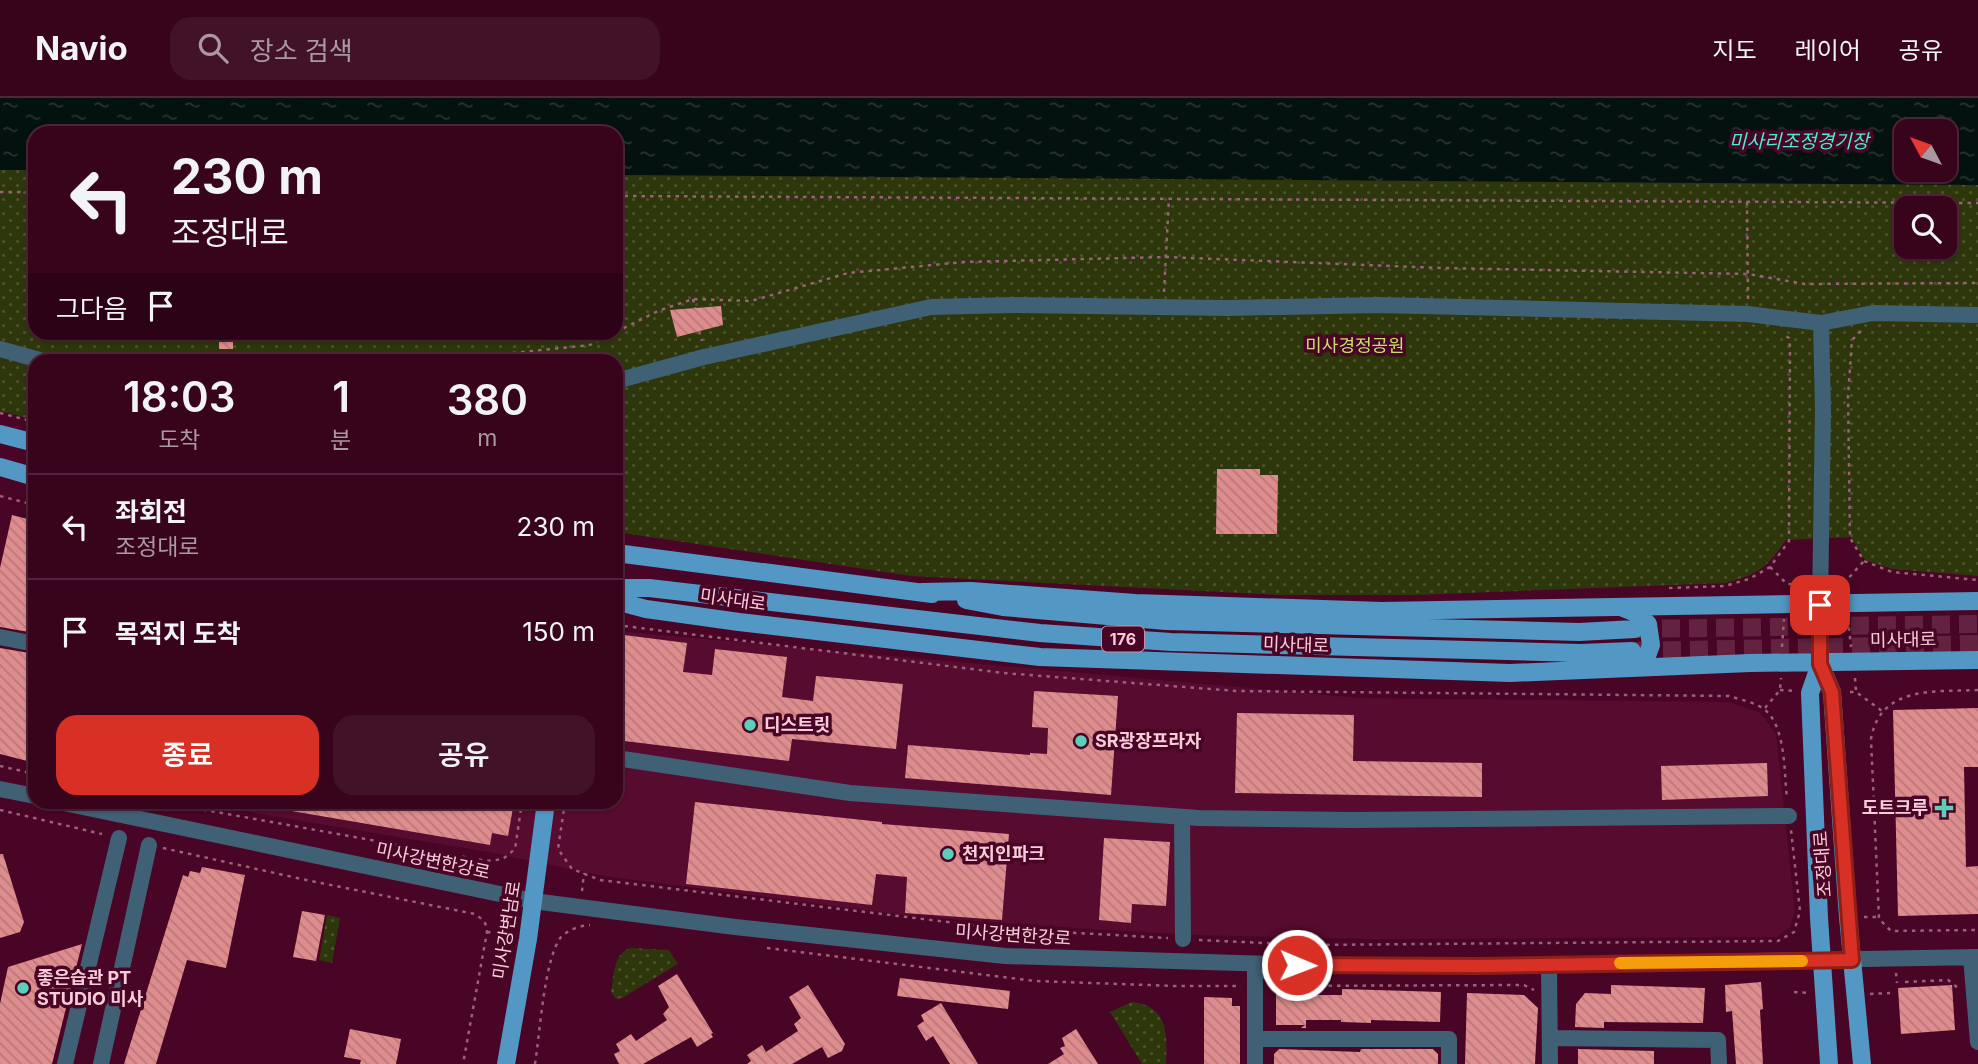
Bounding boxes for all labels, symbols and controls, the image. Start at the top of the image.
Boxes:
search box [170,17,660,80]
text: Navio [35,28,128,68]
icon: search [194,29,232,67]
text: 장소 검색 [250,35,353,66]
text: 지도 [1712,36,1757,65]
text: 레이어 [1795,36,1861,65]
text: 공유 [1899,36,1943,65]
north arrow [1894,119,1956,182]
map controls [1894,119,1957,259]
water label: 미사리조정경기장 [1729,130,1871,153]
text: 230 m [171,147,323,206]
icon: left [56,154,147,245]
button: search [1894,196,1957,259]
text: 조정대로 [171,213,289,252]
icon: arrive [142,287,180,325]
text: 그다음 [56,293,128,324]
park label: 미사경정공원 [1305,335,1405,356]
text: 18:03 [123,371,235,422]
text: 1 [332,371,350,422]
text: 380 [447,374,528,425]
text: m [477,424,497,452]
text: 도착 [158,426,200,454]
text: 분 [330,426,352,454]
text: 좌회전 [115,496,187,527]
icon: left [56,508,94,546]
text: 230 m [517,511,595,542]
text: 조정대로 [115,533,200,561]
pin [1790,575,1850,635]
street label: 미사대로 [699,584,767,615]
icon: arrive [1801,586,1839,624]
icon: arrive [56,613,94,651]
text: 150 m [522,616,595,647]
text: 목적지 도착 [115,618,241,649]
road number: 176 [1102,626,1144,652]
street label: 미사대로 [1870,628,1936,651]
street label: 미사대로 [1263,633,1329,656]
place label: 디스트릿 [764,714,830,735]
button: 종료 [56,715,319,795]
button: 공유 [333,715,595,795]
marker: 디스트릿 [742,717,758,733]
place label: SR광장프라자 [1095,730,1202,751]
marker: SR광장프라자 [1073,733,1089,749]
place label: 도트크루 [1862,797,1928,818]
marker: 도트크루 [1934,798,1954,818]
street label: 조정대로 [1810,830,1835,898]
street label: 미사강변한강로 [374,838,492,883]
place label: 천지인파크 [962,843,1045,864]
marker: 천지인파크 [940,846,956,862]
street label: 미사강변남로 [488,879,525,981]
street label: 미사강변한강로 [954,920,1072,949]
position arrow [1260,928,1334,1002]
place label: 좋은습관 PT STUDIO 미사 [37,967,144,1009]
marker: 좋은습관 PT STUDIO 미사 [15,980,31,996]

